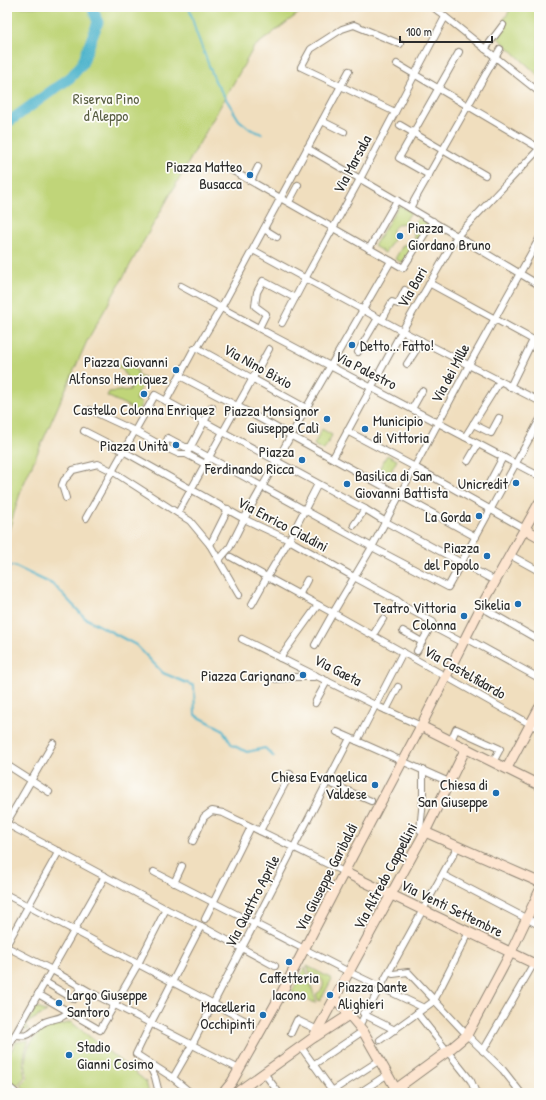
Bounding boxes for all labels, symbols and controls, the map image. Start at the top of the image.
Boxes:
scale bar [400,18,492,44]
text: 100 m [406,23,432,40]
park label: Riserva Pino d'Aleppo [73,88,139,126]
street label: Via Marsala [328,131,376,197]
place label: Piazza Matteo Busacca [166,156,242,194]
marker: Piazza Matteo Busacca [245,170,255,180]
place label: Piazza Giordano Bruno [408,217,491,255]
marker: Piazza Giordano Bruno [395,231,405,241]
street label: Via Bari [392,263,432,311]
place label: Detto... Fatto! [360,335,434,356]
street label: Via Nino Bixio [220,338,296,394]
marker: Detto... Fatto! [347,340,357,350]
street label: Via dei Mille [426,340,474,406]
street label: Via Palestro [331,345,401,395]
place label: Piazza Giovanni Alfonso Henriquez [69,351,169,389]
marker: Piazza Giovanni Alfonso Henriquez [171,365,181,375]
marker: Castello Colonna Enriquez [139,389,149,399]
place label: Castello Colonna Enriquez [73,399,216,420]
place label: Piazza Monsignor Giuseppe Calì [224,400,319,438]
place label: Municipio di Vittoria [373,410,429,448]
marker: Piazza Monsignor Giuseppe Calì [322,414,332,424]
marker: Municipio di Vittoria [360,424,370,434]
place label: Piazza Unità [100,435,168,456]
marker: Piazza Unità [171,440,181,450]
place label: Piazza Ferdinando Ricca [204,441,294,479]
marker: Piazza Ferdinando Ricca [297,455,307,465]
place label: Basilica di San Giovanni Battista [355,465,448,503]
place label: Unicredit [458,473,509,494]
marker: Unicredit [511,478,521,488]
marker: Basilica di San Giovanni Battista [342,479,352,489]
street label: Via Enrico Cialdini [234,491,332,557]
place label: La Gorda [425,506,471,527]
marker: La Gorda [474,511,484,521]
place label: Piazza del Popolo [424,537,479,575]
marker: Piazza del Popolo [482,551,492,561]
place label: Sikelia [474,594,510,615]
place label: Teatro Vittoria Colonna [374,597,456,635]
marker: Sikelia [513,599,523,609]
marker: Teatro Vittoria Colonna [459,611,469,621]
street label: Via Castelfidardo [420,640,510,704]
street label: Via Gaeta [310,649,366,691]
place label: Piazza Carignano [201,665,295,686]
marker: Piazza Carignano [298,670,308,680]
place label: Chiesa Evangelica Valdese [271,766,367,804]
place label: Chiesa di San Giuseppe [418,774,488,812]
marker: Chiesa Evangelica Valdese [370,780,380,790]
marker: Chiesa di San Giuseppe [491,788,501,798]
street label: Via Giuseppe Garibaldi [290,819,362,935]
street label: Via Alfredo Cappellini [348,819,422,933]
street label: Via Quattro Aprile [220,851,284,951]
street label: Via Venti Settembre [397,874,507,942]
marker: Caffetteria Iacono [284,957,294,967]
place label: Caffetteria Iacono [259,967,319,1005]
place label: Piazza Dante Alighieri [338,976,408,1014]
place label: Largo Giuseppe Santoro [67,984,148,1022]
marker: Piazza Dante Alighieri [325,990,335,1000]
place label: Macelleria Occhipinti [200,996,255,1034]
marker: Largo Giuseppe Santoro [54,998,64,1008]
marker: Macelleria Occhipinti [258,1010,268,1020]
place label: Stadio Gianni Cosimo [77,1036,153,1074]
marker: Stadio Gianni Cosimo [64,1050,74,1060]

